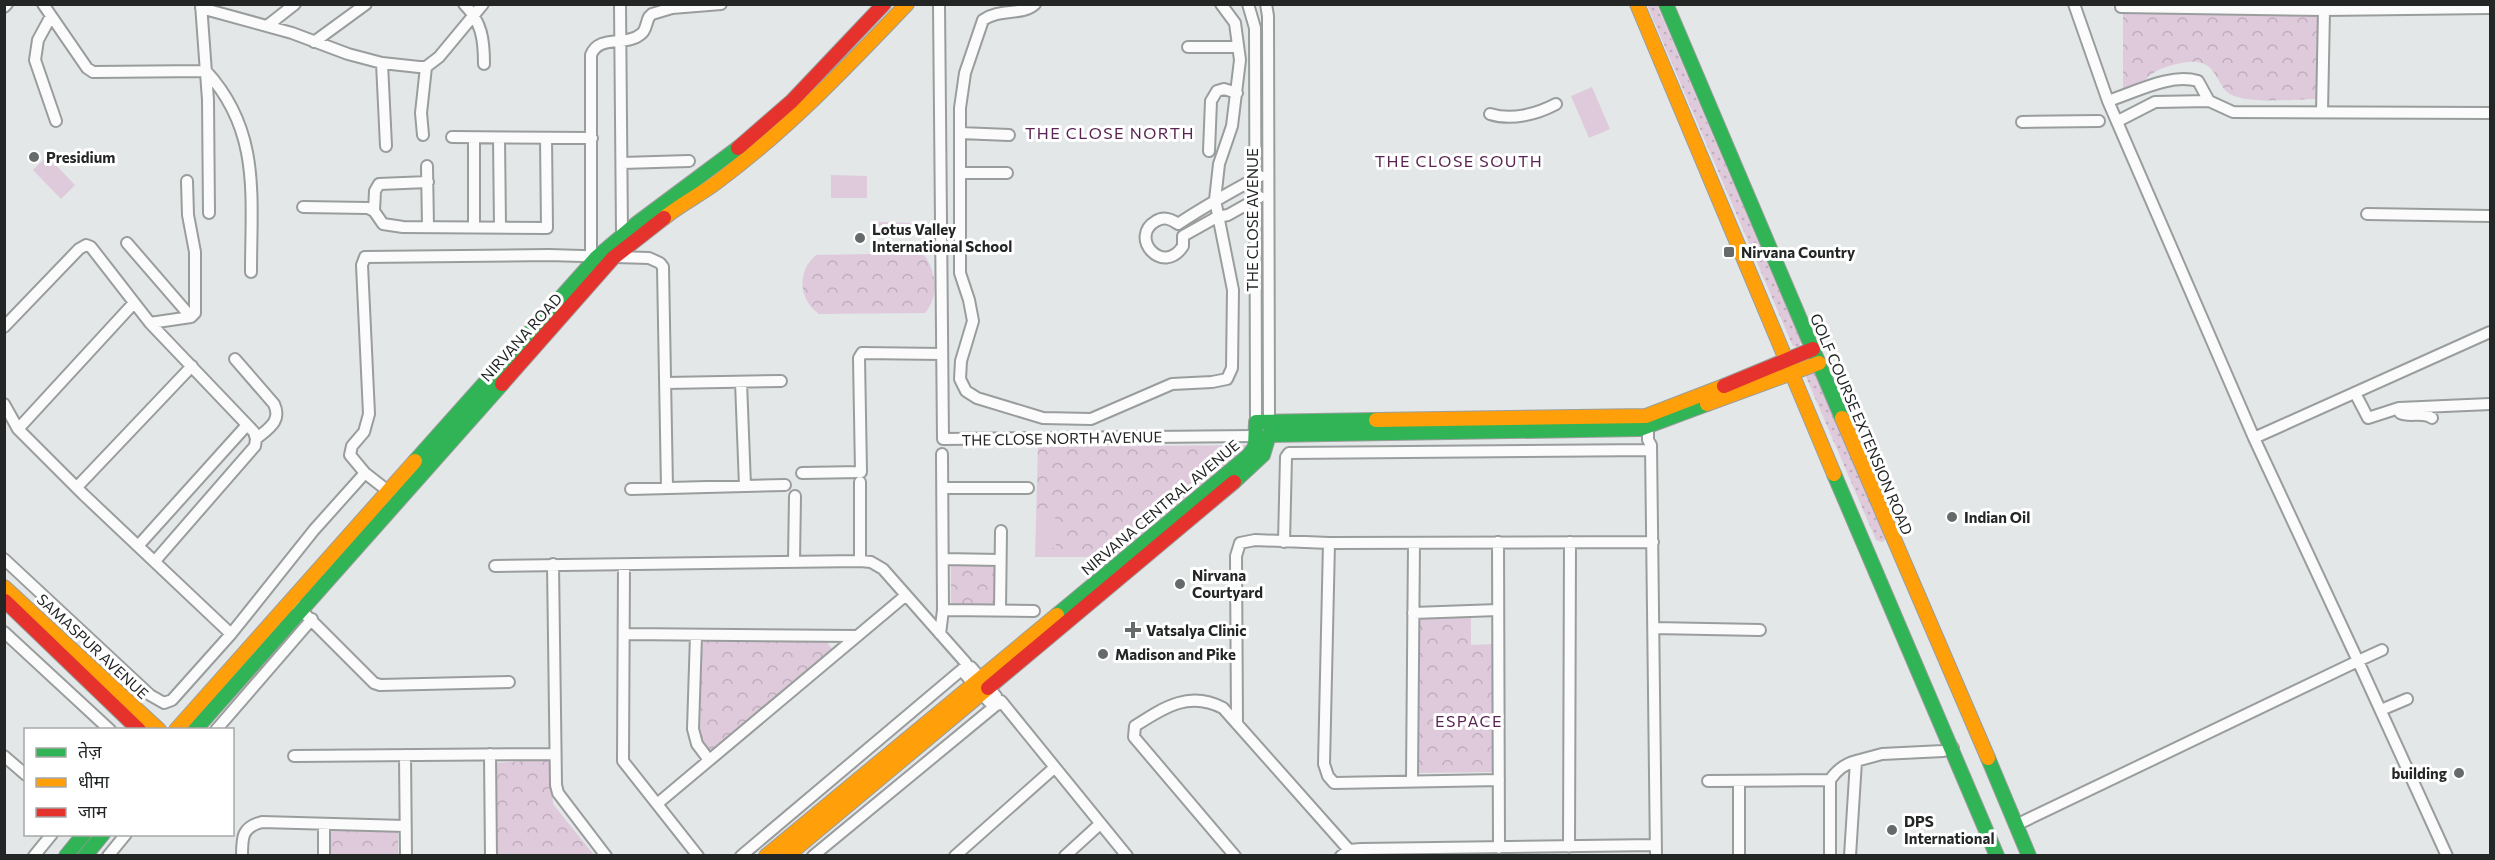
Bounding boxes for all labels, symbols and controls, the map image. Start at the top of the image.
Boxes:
district label: THE CLOSE NORTH [1025,123,1195,142]
place label: Presidium [46,148,115,166]
street label: THE CLOSE AVENUE [1243,148,1261,292]
marker: Presidium [27,150,41,164]
district label: THE CLOSE SOUTH [1375,151,1543,170]
place label: Lotus Valley International School [872,220,1012,255]
marker: Lotus Valley International School [853,231,867,245]
place label: Nirvana Country [1741,243,1856,261]
marker: Nirvana Country [1722,245,1736,259]
street label: NIRVANA ROAD [477,289,565,385]
street label: GOLF COURSE EXTENSION ROAD [1807,311,1917,537]
street label: THE CLOSE NORTH AVENUE [961,427,1163,449]
street label: NIRVANA CENTRAL AVENUE [1077,435,1243,578]
place label: Indian Oil [1964,508,2030,526]
marker: Indian Oil [1945,510,1959,524]
place label: Nirvana Courtyard [1192,566,1263,601]
marker: Nirvana Courtyard [1173,577,1187,591]
street label: SAMASPUR AVENUE [34,590,152,702]
marker: Vatsalya Clinic [1124,621,1142,639]
place label: Vatsalya Clinic [1146,621,1247,639]
place label: Madison and Pike [1115,645,1236,663]
marker: Madison and Pike [1096,647,1110,661]
district label: ESPACE [1435,711,1503,730]
legend [24,728,234,836]
text: तेज़ [78,740,102,762]
place label: building [2391,764,2447,782]
marker: building [2452,766,2466,780]
text: धीमा [78,770,109,792]
text: जाम [78,800,108,822]
place label: DPS International [1904,812,1995,847]
marker: DPS International [1885,823,1899,837]

